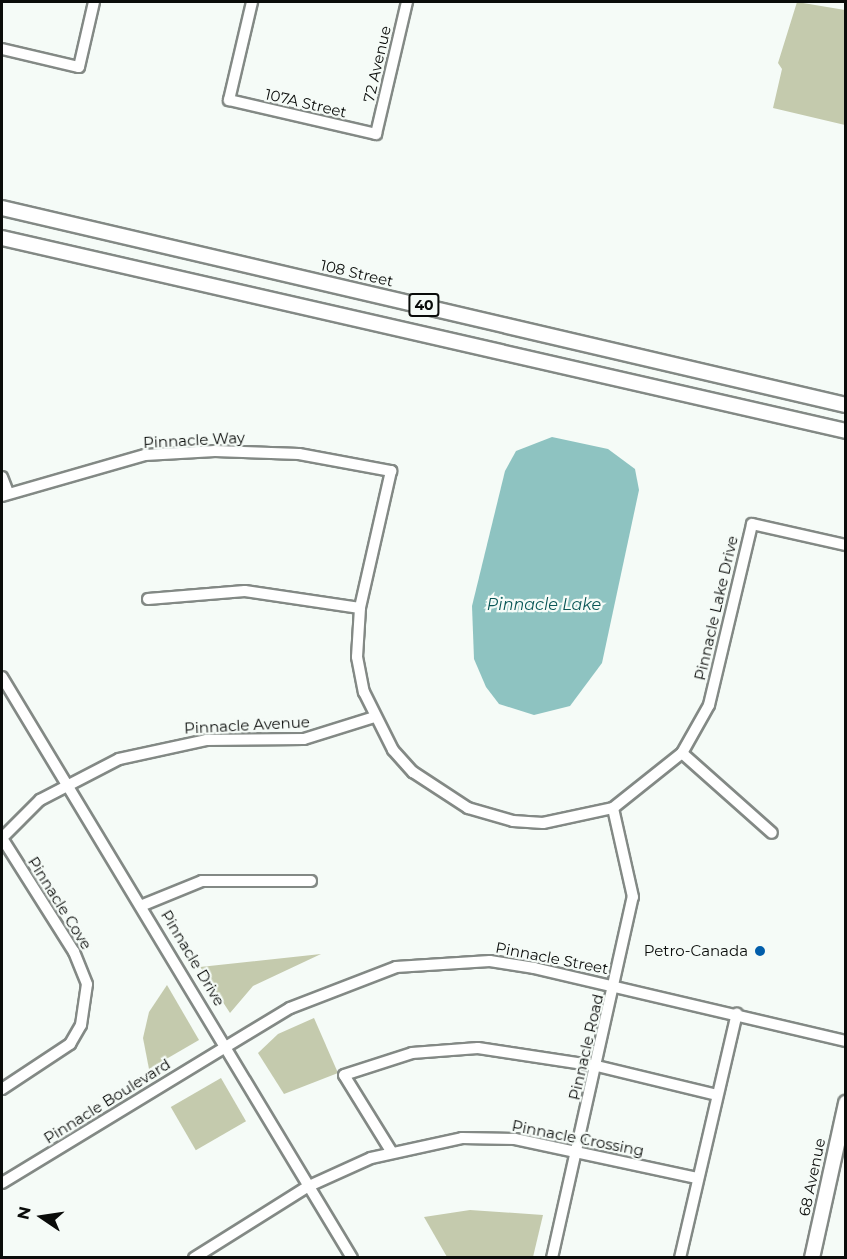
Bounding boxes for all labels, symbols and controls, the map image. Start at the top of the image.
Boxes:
street label: 72 Avenue [359,24,395,104]
street label: 107A Street [263,85,349,121]
street label: 108 Street [319,256,395,290]
road number: 40 [408,294,440,316]
street label: Pinnacle Way [143,428,245,452]
street label: Pinnacle Lake Drive [691,534,741,682]
water label: Pinnacle Lake [487,595,601,615]
street label: Pinnacle Avenue [184,713,310,737]
street label: Pinnacle Cove [24,853,96,953]
street label: Pinnacle Drive [157,907,229,1009]
street label: Pinnacle Street [494,938,610,978]
place label: Petro-Canada [644,942,748,960]
marker: Petro-Canada [753,944,767,958]
street label: Pinnacle Road [565,992,607,1102]
street label: Pinnacle Boulevard [40,1055,174,1147]
street label: Pinnacle Crossing [510,1116,646,1160]
street label: 68 Avenue [795,1136,829,1218]
north arrow [12,1187,72,1247]
text: N [13,1204,35,1221]

